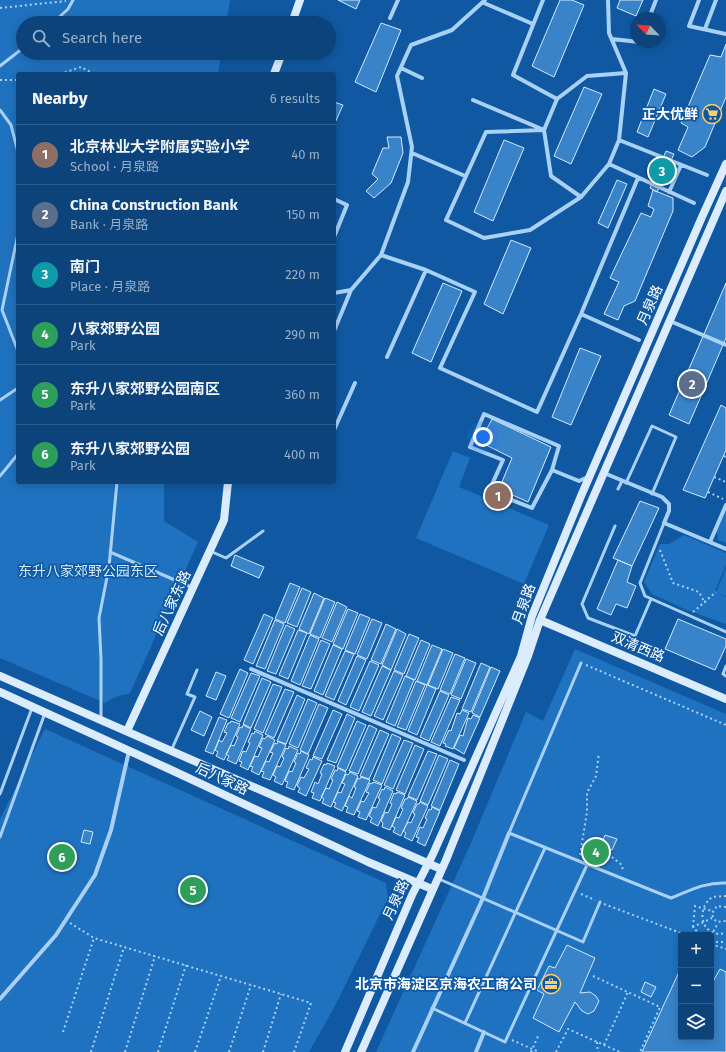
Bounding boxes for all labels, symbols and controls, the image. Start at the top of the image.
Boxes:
north arrow [630,12,666,48]
search box [16,16,336,60]
icon: search [30,27,52,49]
text: Search here [62,29,142,47]
text: Nearby [32,88,87,109]
text: 6 results [270,91,320,106]
supermarket icon: 正大优鲜 [701,103,723,125]
place label: 正大优鲜 [642,106,698,123]
text: 北京林业大学附属实验小学 [70,138,250,156]
text: 1 [42,147,48,162]
text: 40 m [291,147,320,162]
pin: 3 [649,156,675,186]
text: School · 月泉路 [70,159,159,174]
text: China Construction Bank [70,196,238,214]
text: 2 [42,207,48,222]
text: 150 m [286,207,320,222]
text: Bank · 月泉路 [70,217,148,232]
text: 南门 [70,258,100,276]
text: 3 [42,267,48,282]
text: 220 m [285,267,320,282]
text: Place · 月泉路 [70,279,150,294]
street label: 月泉路 [634,282,666,328]
text: 八家郊野公园 [70,320,160,338]
text: 4 [41,327,49,342]
text: 290 m [285,327,320,342]
text: Park [70,338,96,353]
pin: 2 [679,369,705,399]
text: 东升八家郊野公园南区 [70,380,220,398]
text: 5 [42,387,48,402]
text: 360 m [285,387,320,402]
text: Park [70,398,96,413]
your location [473,427,493,447]
text: 东升八家郊野公园 [70,440,190,458]
text: 6 [41,447,49,462]
text: 400 m [284,447,320,462]
text: Park [70,458,96,473]
pin: 1 [485,481,511,511]
park label: 东升八家郊野公园东区 [18,563,158,580]
street label: 后八家东路 [150,568,194,638]
street label: 月泉路 [509,581,539,627]
street label: 双清西路 [609,628,667,666]
street label: 后八家路 [193,759,251,799]
pin: 4 [583,837,609,867]
pin: 6 [49,842,75,872]
pin: 5 [180,875,206,905]
street label: 月泉路 [379,877,413,923]
map controls [678,932,714,1040]
button: + [678,932,714,968]
button: − [678,968,714,1004]
office icon: 北京市海淀区京海农工商公司 [540,973,562,995]
place label: 北京市海淀区京海农工商公司 [355,976,537,993]
button: layers [678,1004,714,1040]

